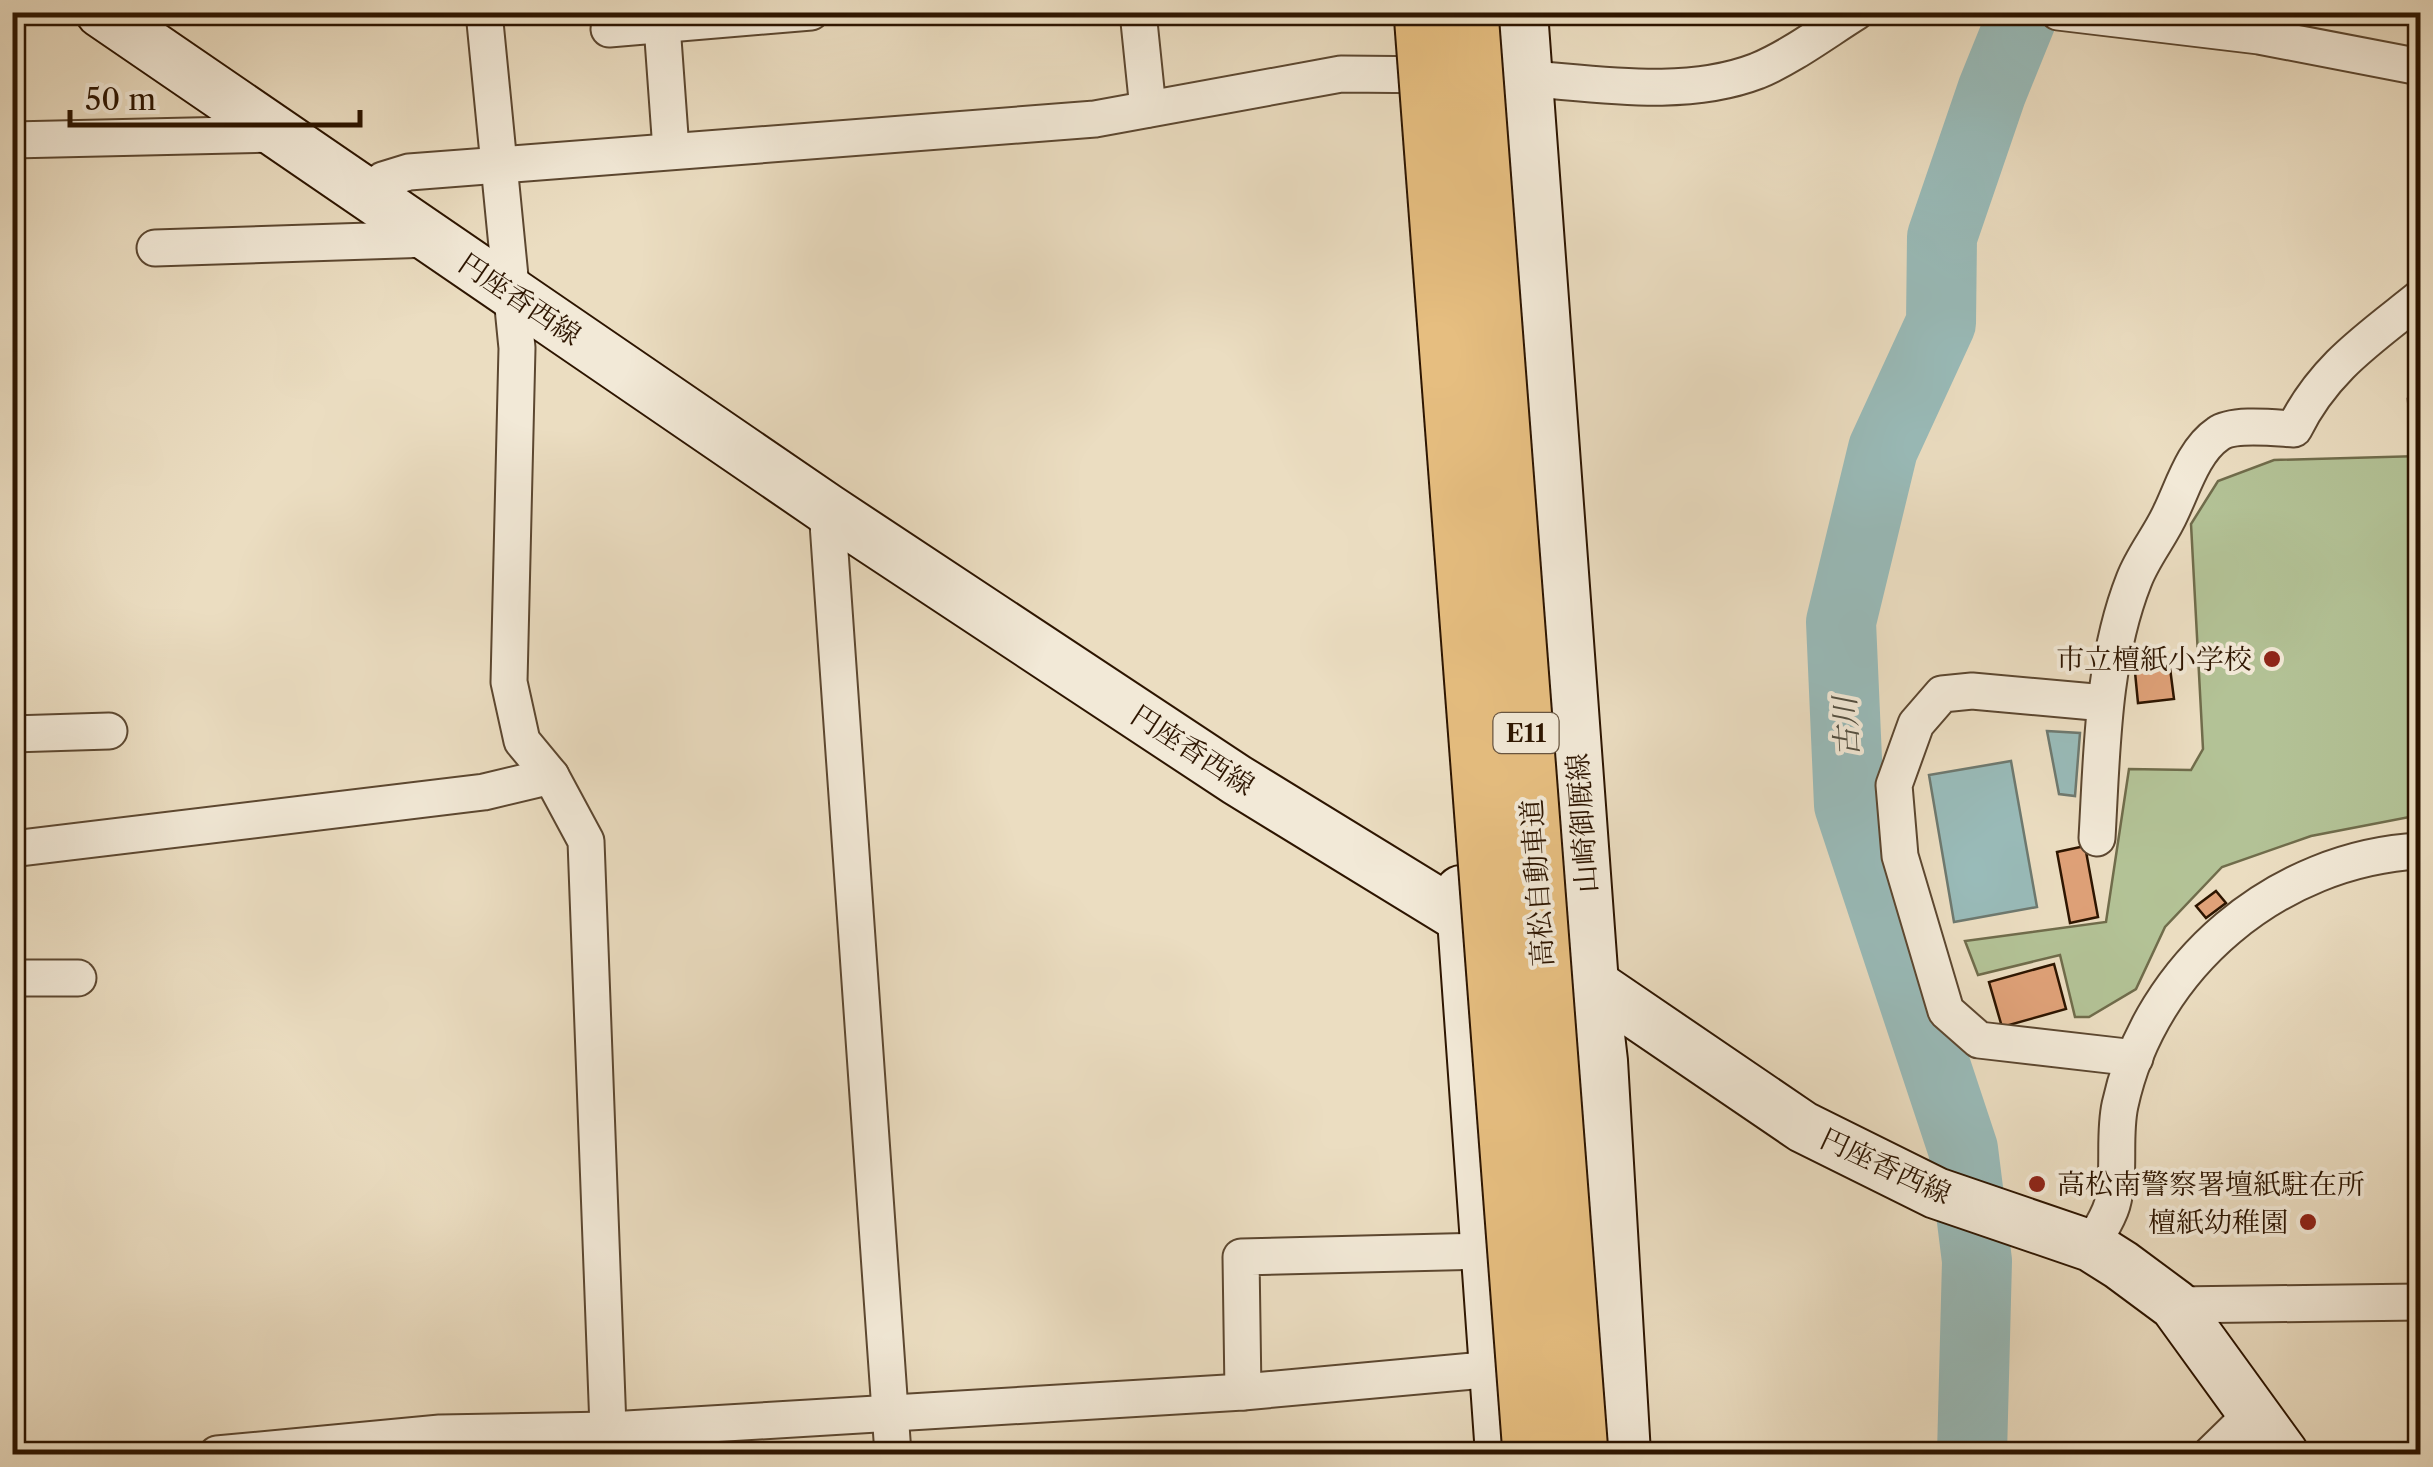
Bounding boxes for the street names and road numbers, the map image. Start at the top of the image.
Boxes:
street label: 円座香西線 [452,246,588,352]
street label: 円座香西線 [1125,698,1261,802]
road number: E11 [1494,713,1558,753]
street label: 山崎御厩線 [1560,752,1604,894]
street label: 高松自動車道 [1514,798,1560,968]
street label: 円座香西線 [1815,1121,1957,1211]

